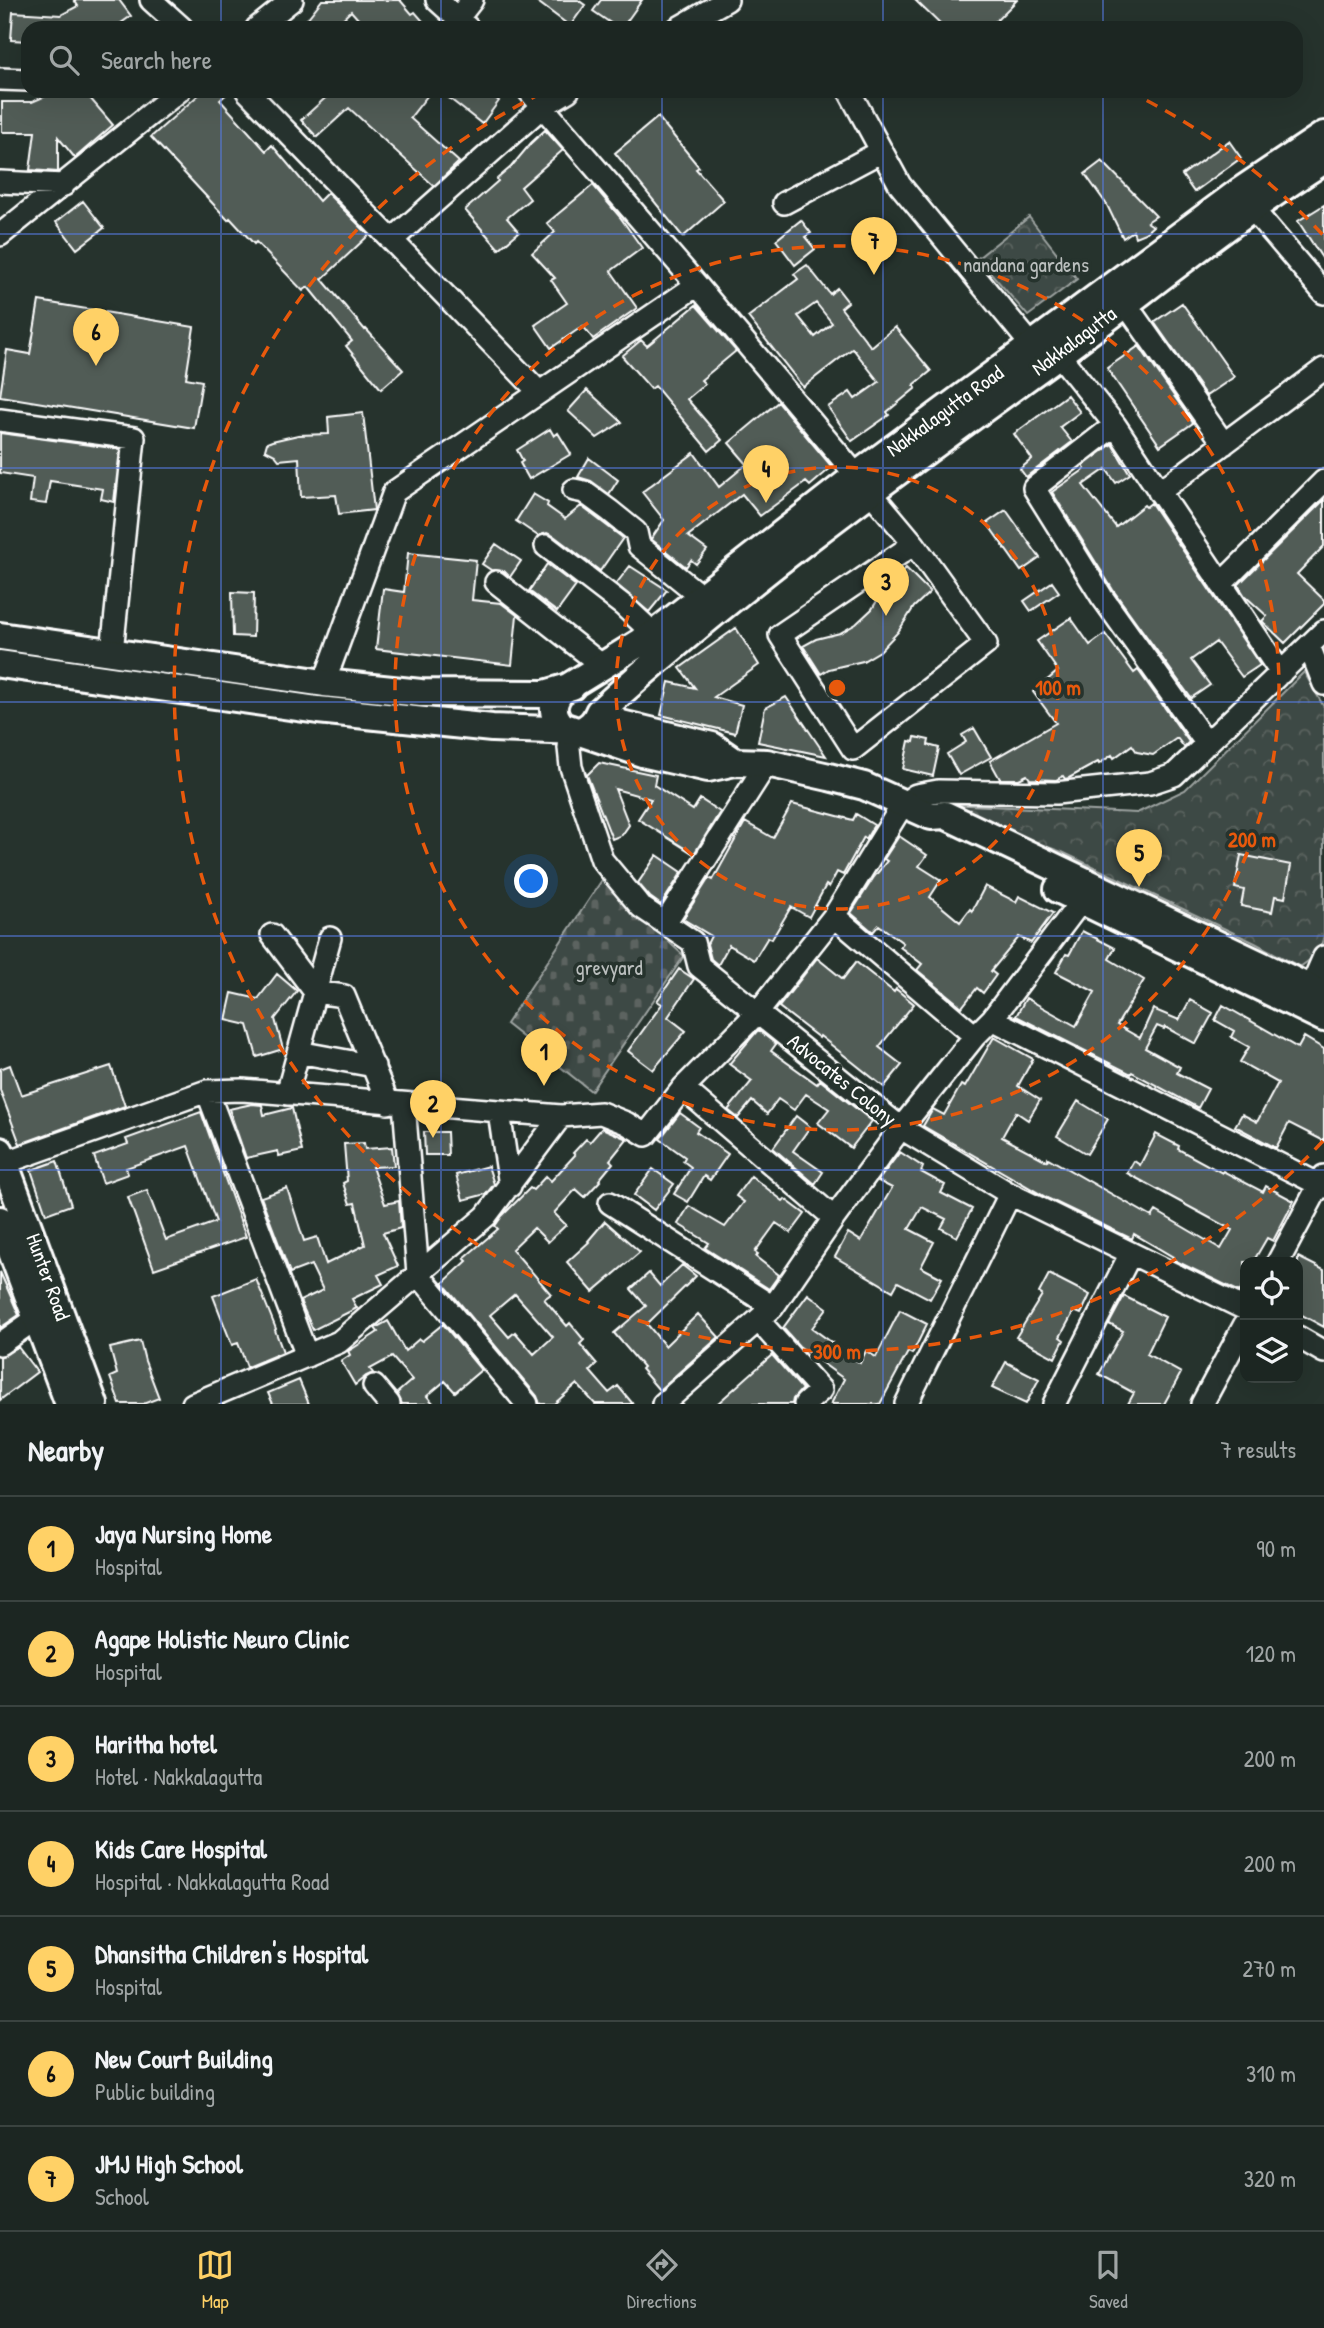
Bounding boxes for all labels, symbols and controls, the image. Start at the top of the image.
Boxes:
search box [21,21,1303,98]
icon: search [45,41,83,79]
text: Search here [101,42,212,77]
pin: 7 [851,217,897,275]
park label: nandana gardens [963,250,1089,279]
street label: Nakkalagutta [1025,299,1122,382]
pin: 6 [73,308,119,366]
street label: Nakkalagutta Road [880,358,1009,463]
pin: 4 [743,445,789,503]
pin: 3 [863,558,909,616]
text: 100 m [1035,673,1081,702]
centre of rings [825,676,849,700]
text: 200 m [1228,825,1276,854]
pin: 5 [1116,829,1162,887]
your location [514,864,548,898]
park label: grevyard [575,953,643,982]
street label: Advocates Colony [782,1027,903,1133]
pin: 1 [521,1028,567,1086]
pin: 2 [410,1080,456,1138]
street label: Hunter Road [19,1229,78,1324]
map controls [1240,1257,1303,1383]
button: locate [1240,1257,1303,1320]
button: layers [1240,1320,1303,1383]
text: 300 m [813,1337,861,1366]
text: Nearby [28,1430,104,1470]
text: 7 results [1220,1434,1296,1465]
text: Jaya Nursing Home [95,1516,272,1551]
text: 1 [47,1533,55,1564]
text: 90 m [1256,1533,1296,1564]
text: Hospital [95,1551,162,1582]
text: Agape Holistic Neuro Clinic [95,1621,349,1656]
text: 2 [46,1638,56,1669]
text: 120 m [1246,1638,1296,1669]
text: Hospital [95,1656,162,1687]
text: Haritha hotel [95,1726,217,1761]
text: 3 [46,1743,56,1774]
text: 200 m [1244,1743,1296,1774]
text: Hotel · Nakkalagutta [95,1761,262,1792]
text: Kids Care Hospital [95,1831,267,1866]
text: 4 [47,1848,55,1879]
text: 200 m [1244,1848,1296,1879]
text: Hospital · Nakkalagutta Road [95,1866,329,1897]
text: Dhansitha Children's Hospital [95,1936,368,1971]
text: 5 [46,1953,56,1984]
text: 270 m [1243,1953,1296,1984]
text: Hospital [95,1971,162,2002]
text: New Court Building [95,2041,273,2076]
text: 6 [46,2058,56,2089]
text: 310 m [1246,2058,1296,2089]
text: Public building [95,2076,215,2107]
text: JMJ High School [95,2146,243,2181]
text: 7 [45,2163,57,2194]
text: 320 m [1244,2163,1296,2194]
text: School [95,2181,149,2212]
tab: Map [196,2246,234,2314]
tab: Directions [627,2246,697,2314]
tab: Saved [1089,2246,1128,2314]

